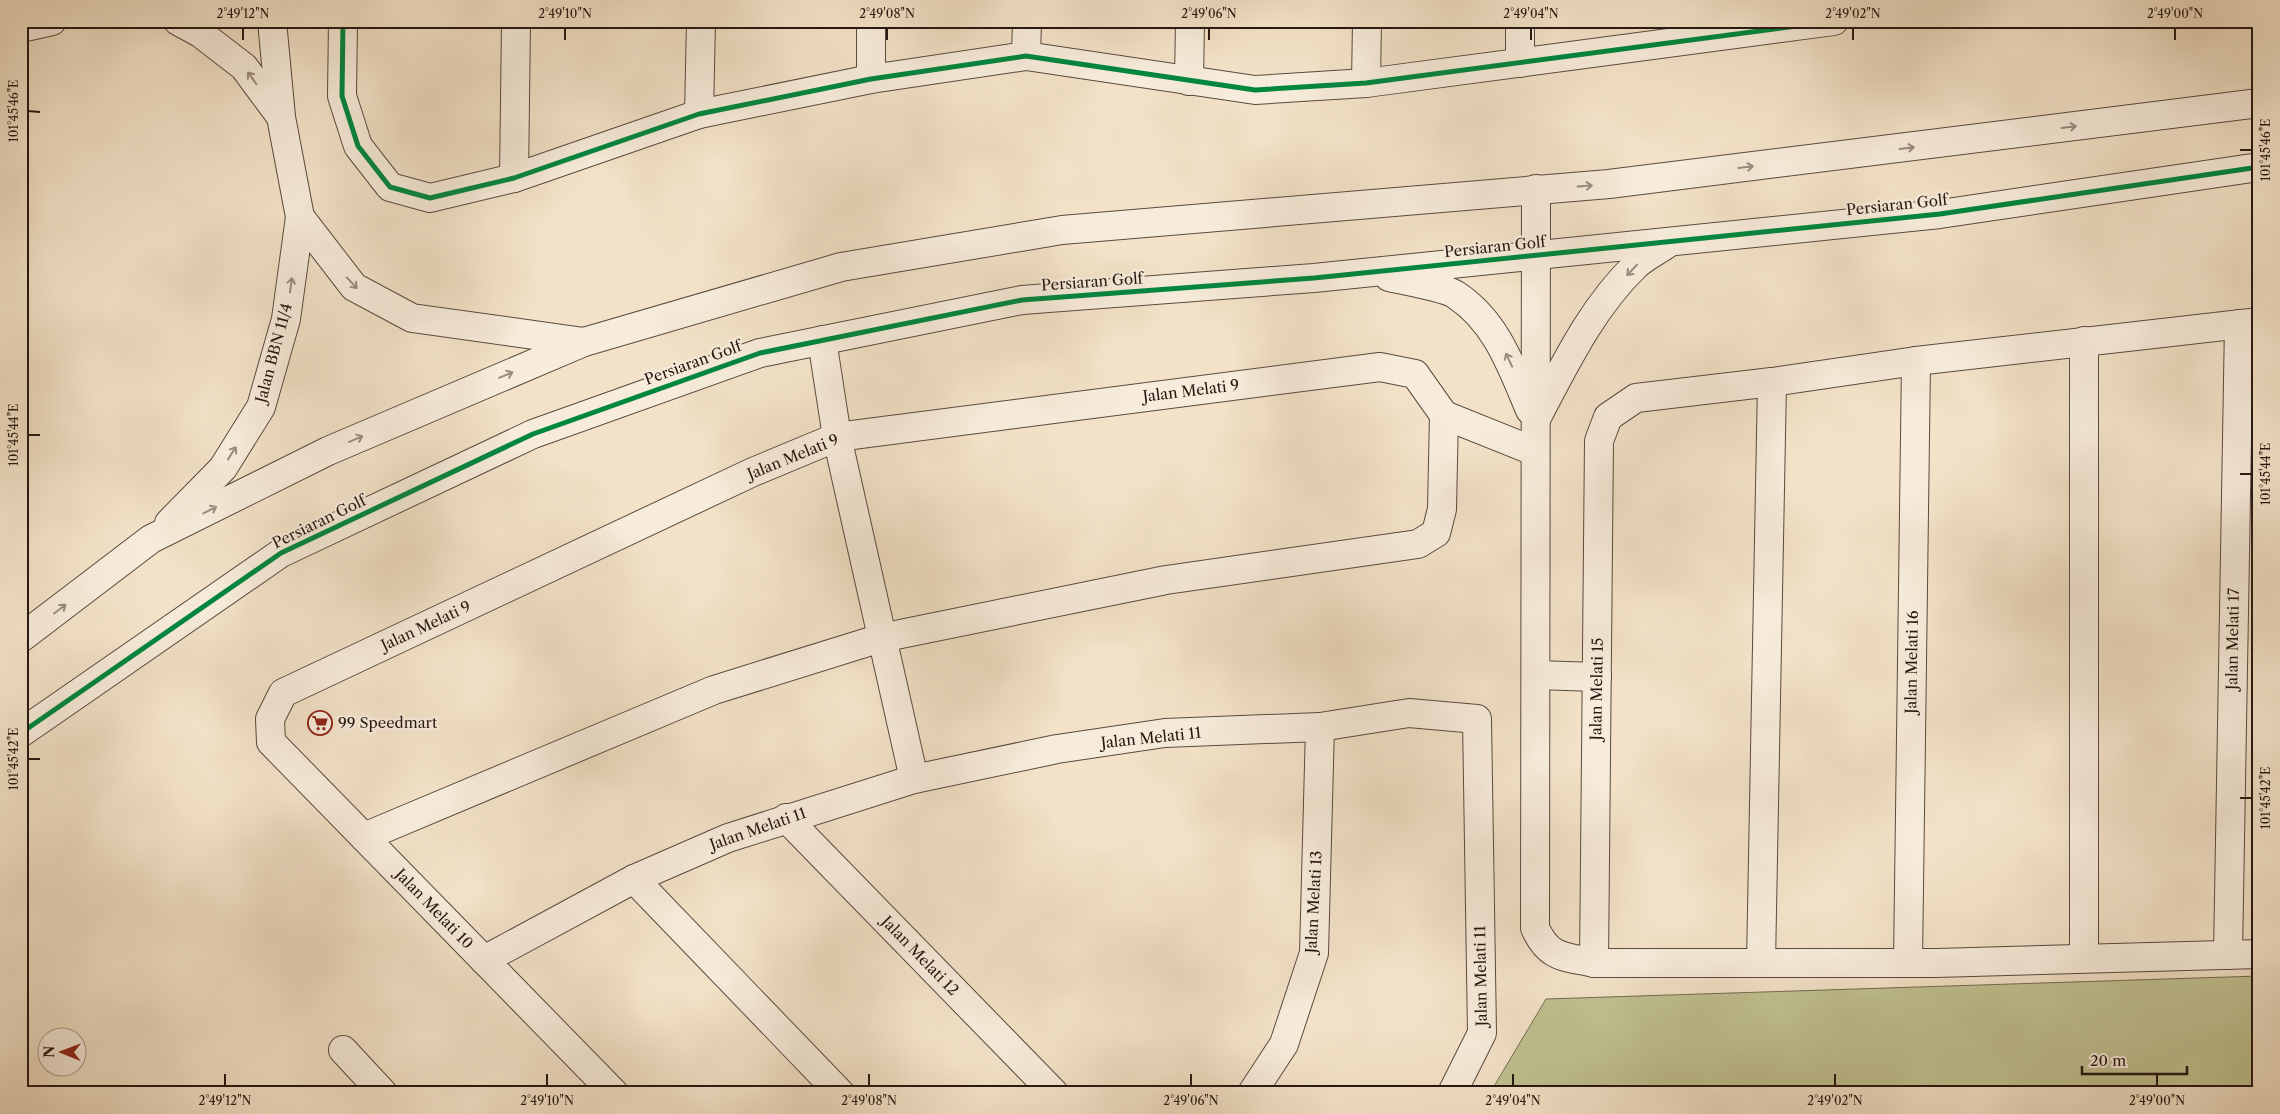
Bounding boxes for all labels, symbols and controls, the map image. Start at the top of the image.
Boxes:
text: 2°49'12"N [217,6,270,21]
text: 2°49'10"N [538,6,592,21]
text: 2°49'08"N [859,6,915,21]
text: 2°49'06"N [1181,6,1237,21]
text: 2°49'04"N [1503,6,1559,21]
text: 2°49'02"N [1825,6,1881,21]
text: 2°49'00"N [2147,6,2203,21]
one-way arrow [247,71,257,85]
text: 101°45'46"E [6,80,21,142]
text: 101°45'46"E [2258,119,2273,181]
one-way arrow [2060,122,2076,132]
one-way arrow [1899,142,1915,152]
one-way arrow [1738,162,1754,172]
one-way arrow [1576,181,1592,190]
street label: Persiaran Golf [1845,190,1950,219]
street label: Persiaran Golf [1443,232,1548,261]
one-way arrow [1626,264,1638,277]
street label: Persiaran Golf [1040,268,1145,295]
one-way arrow [346,276,358,289]
one-way arrow [286,277,296,293]
street label: Jalan BBN 11/4 [251,301,296,407]
street label: Persiaran Golf [642,336,745,389]
one-way arrow [1503,353,1513,368]
one-way arrow [498,370,513,380]
street label: Jalan Melati 9 [1140,375,1240,406]
text: 101°45'44"E [6,404,21,466]
street label: Jalan Melati 9 [742,430,841,484]
one-way arrow [348,434,363,444]
text: 101°45'44"E [2258,443,2273,505]
one-way arrow [228,447,238,461]
street label: Persiaran Golf [269,490,370,552]
one-way arrow [202,505,217,514]
street label: Jalan Melati 17 [2222,587,2243,692]
street label: Jalan Melati 9 [376,596,474,656]
one-way arrow [53,603,66,614]
street label: Jalan Melati 16 [1901,610,1922,716]
street label: Jalan Melati 15 [1586,637,1607,742]
supermarket icon: 99 Speedmart [307,710,333,736]
place label: 99 Speedmart [338,713,438,732]
street label: Jalan Melati 11 [1098,723,1203,752]
text: 101°45'42"E [6,728,21,790]
text: 101°45'42"E [2258,767,2273,829]
street label: Jalan Melati 11 [705,803,809,855]
street label: Jalan Melati 13 [1301,850,1326,956]
street label: Jalan Melati 10 [390,863,477,953]
street label: Jalan Melati 12 [876,911,963,999]
street label: Jalan Melati 11 [1470,925,1491,1029]
north arrow [38,1026,88,1076]
scale bar [2082,1044,2188,1076]
text: N [40,1046,58,1058]
text: 20 m [2090,1051,2126,1070]
text: 2°49'12"N [199,1093,252,1108]
text: 2°49'10"N [520,1093,574,1108]
text: 2°49'08"N [841,1093,897,1108]
text: 2°49'06"N [1163,1093,1219,1108]
text: 2°49'04"N [1485,1093,1541,1108]
text: 2°49'02"N [1807,1093,1863,1108]
text: 2°49'00"N [2129,1093,2185,1108]

